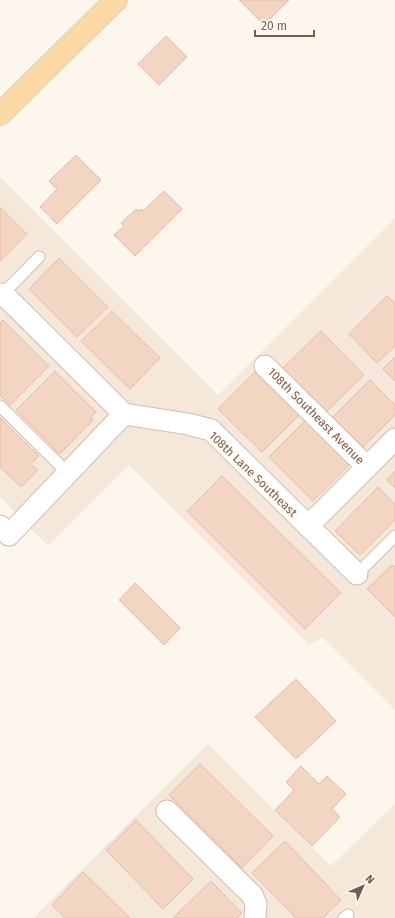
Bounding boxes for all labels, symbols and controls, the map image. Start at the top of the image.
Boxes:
scale bar [255,12,314,38]
text: 20 m [261,19,287,33]
street label: 108th Southeast Avenue [265,365,367,467]
street label: 108th Lane Southeast [206,428,300,520]
north arrow [343,866,383,906]
text: N [363,872,377,886]

